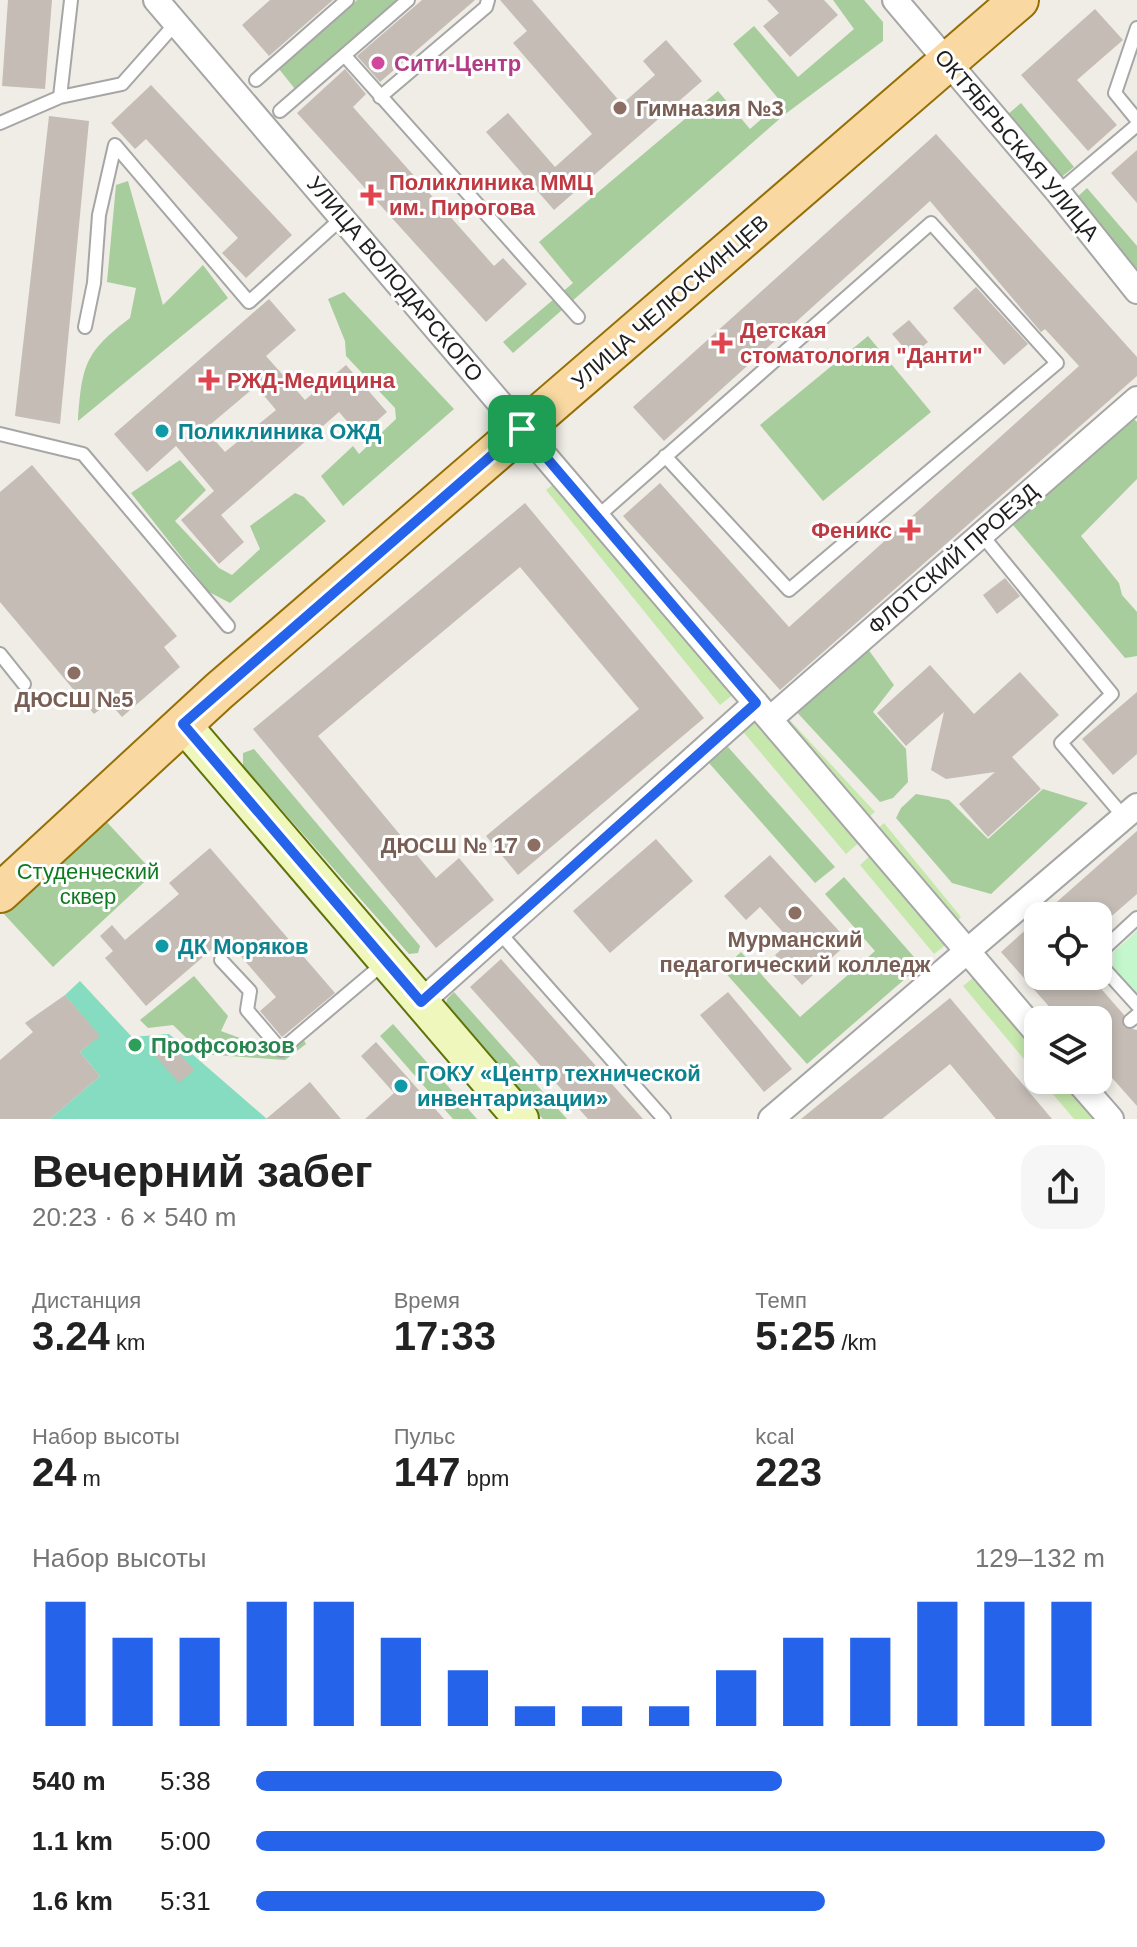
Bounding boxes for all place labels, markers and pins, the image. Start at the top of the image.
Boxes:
place label: Сити-Центр [394,51,521,76]
marker: Сити-Центр [369,54,387,72]
place label: Гимназия №3 [636,96,784,121]
marker: Гимназия №3 [611,99,629,117]
place label: Поликлиника ММЦ им. Пирогова [389,170,593,220]
marker: Поликлиника ММЦ им. Пирогова [360,184,382,206]
place label: Детская стоматология "Данти" [740,318,983,368]
marker: Детская стоматология "Данти" [711,332,733,354]
place label: РЖД-Медицина [227,368,396,393]
marker: РЖД-Медицина [198,369,220,391]
pin [488,395,556,463]
place label: Поликлиника ОЖД [178,419,382,444]
marker: Поликлиника ОЖД [153,422,171,440]
place label: Феникс [811,518,892,543]
marker: Феникс [899,519,921,541]
marker: ДЮСШ №5 [65,664,83,682]
place label: ДЮСШ №5 [15,687,133,712]
place label: ДЮСШ № 17 [381,833,518,858]
marker: ДЮСШ № 17 [525,836,543,854]
marker: Мурманский педагогический колледж [786,904,804,922]
place label: Мурманский педагогический колледж [660,927,931,977]
place label: ДК Моряков [178,934,309,959]
marker: ДК Моряков [153,937,171,955]
place label: Профсоюзов [151,1033,295,1058]
marker: Профсоюзов [126,1036,144,1054]
place label: ГОКУ «Центр технической инвентаризации» [417,1061,701,1111]
marker: ГОКУ «Центр технической инвентаризации» [392,1077,410,1095]

